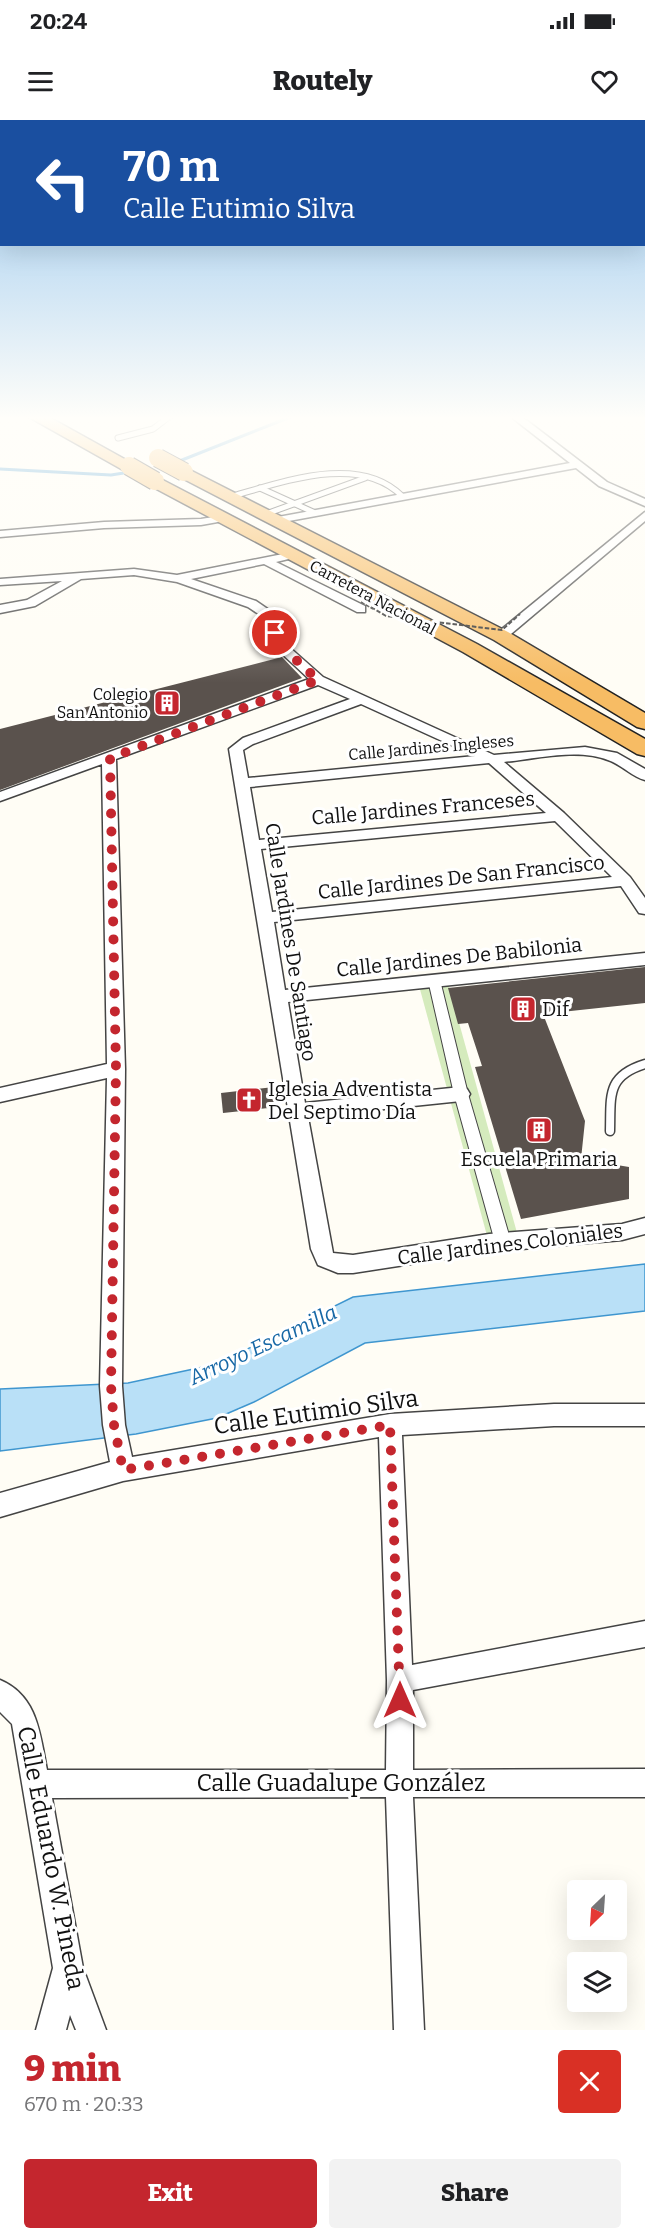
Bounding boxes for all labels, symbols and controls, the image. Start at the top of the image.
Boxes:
text: 20:24 [30,8,87,35]
icon: menu [24,65,57,98]
text: Routely [273,65,372,97]
icon: heart [588,65,621,98]
text: 70 m [123,142,219,192]
icon: left [24,144,102,222]
text: Calle Eutimio Silva [123,193,355,225]
street label: Carretera Nacional [306,556,440,639]
pin [249,607,300,658]
icon: arrive [258,616,291,649]
place label: Colegio San Antonio [57,685,148,722]
building icon: Colegio San Antonio [152,688,182,718]
street label: Calle Jardines Ingleses [347,731,515,764]
street label: Calle Jardines Franceses [310,786,536,830]
street label: Calle Jardines De Santiago [260,821,322,1063]
street label: Calle Jardines De San Francisco [316,850,606,904]
street label: Calle Jardines De Babilonia [335,932,583,982]
building icon: Dif [508,994,538,1024]
place label: Dif [542,997,571,1021]
place label: Iglesia Adventista Del Septimo Día [268,1077,432,1124]
church icon: Iglesia Adventista Del Septimo Día [234,1085,264,1115]
building icon: Escuela Primaria [524,1115,554,1145]
place label: Escuela Primaria [461,1147,617,1171]
street label: Calle Jardines Coloniales [396,1218,624,1270]
water label: Arroyo Escamilla [184,1299,341,1391]
street label: Calle Eutimio Silva [212,1384,420,1440]
position arrow [368,1668,432,1732]
street label: Calle Eduardo W. Pineda [12,1724,90,1992]
street label: Calle Guadalupe González [196,1769,486,1797]
north arrow [567,1880,627,1940]
map controls [567,1880,627,2012]
button: layers [567,1952,627,2012]
text: 9 min [24,2047,121,2091]
button: close [558,2050,621,2113]
text: 670 m · 20:33 [24,2092,144,2116]
button: Exit [24,2159,317,2228]
button: Share [329,2159,621,2228]

